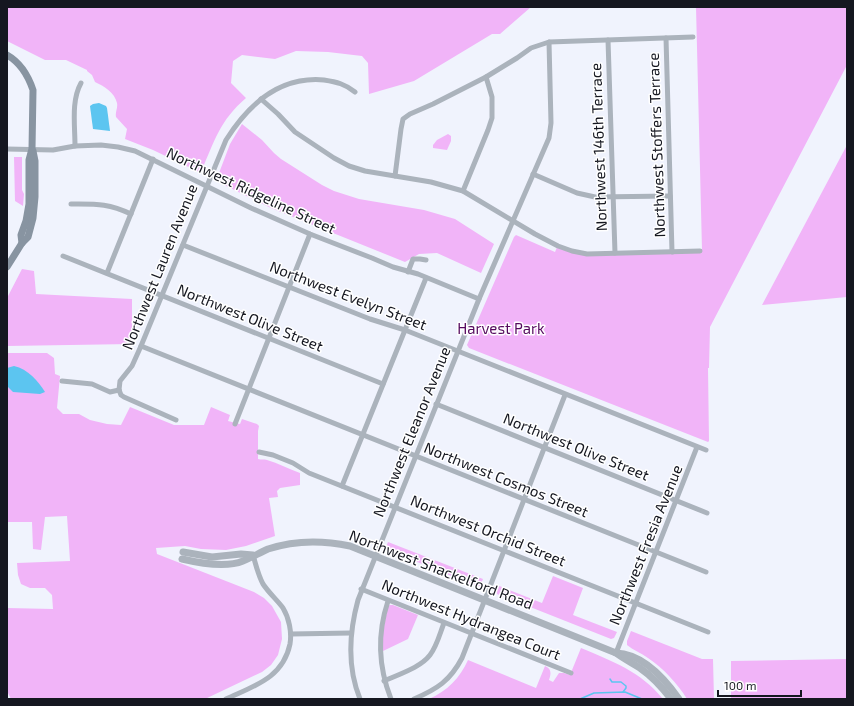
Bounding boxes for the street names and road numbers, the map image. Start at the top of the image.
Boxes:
street label: Northwest Stoffers Terrace [644,52,668,238]
street label: Northwest 146th Terrace [586,63,610,232]
street label: Northwest Ridgeline Street [164,143,339,237]
street label: Northwest Lauren Avenue [118,181,201,352]
street label: Northwest Evelyn Street [267,257,430,333]
street label: Northwest Olive Street [175,280,326,355]
street label: Northwest Eleanor Avenue [369,344,453,519]
street label: Northwest Olive Street [501,409,652,484]
street label: Northwest Cosmos Street [422,438,591,520]
street label: Northwest Fresia Avenue [605,462,685,627]
street label: Northwest Orchid Street [408,491,569,570]
street label: Northwest Shackelford Road [347,526,536,613]
street label: Northwest Hydrangea Court [379,575,564,663]

